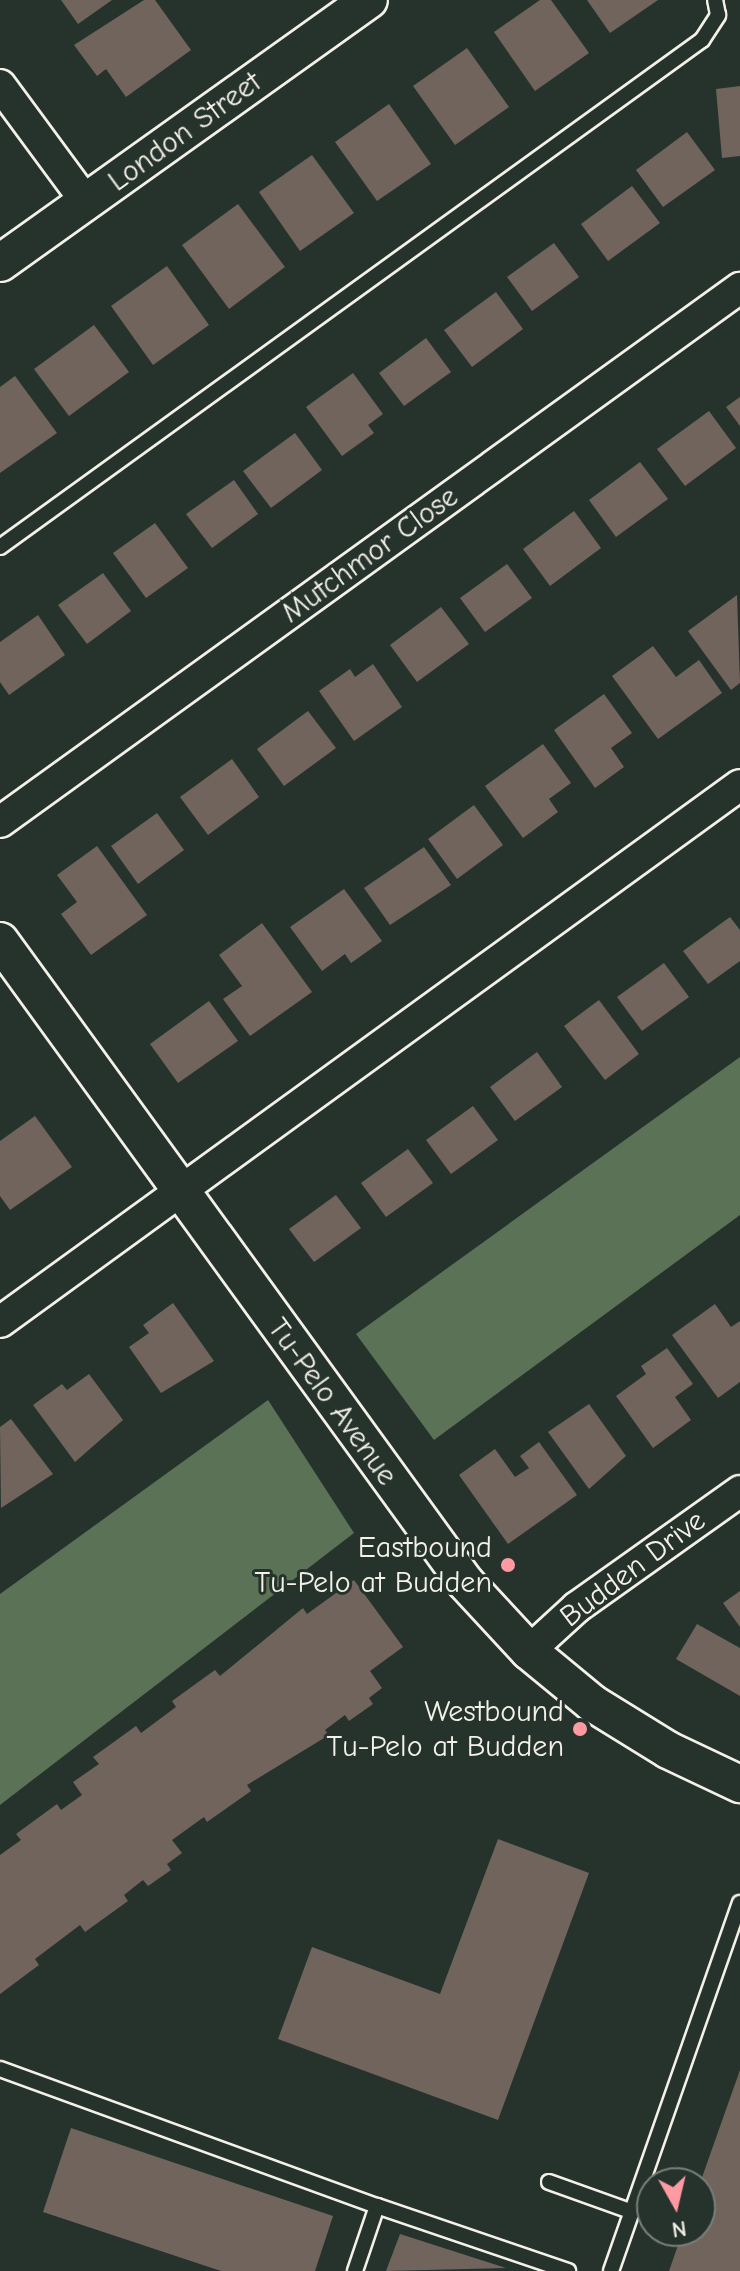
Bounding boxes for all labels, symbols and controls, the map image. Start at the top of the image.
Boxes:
street label: London Street [101,64,269,200]
street label: Mutchmor Close [275,479,465,631]
street label: Tu-Pelo Avenue [259,1312,405,1492]
street label: Budden Drive [554,1503,712,1635]
place label: Eastbound Tu-Pelo at Budden [254,1530,492,1600]
marker: Eastbound Tu-Pelo at Budden [499,1556,517,1574]
place label: Westbound Tu-Pelo at Budden [326,1694,564,1764]
marker: Westbound Tu-Pelo at Budden [571,1720,589,1738]
north arrow [636,2167,716,2247]
text: N [670,2215,688,2243]

